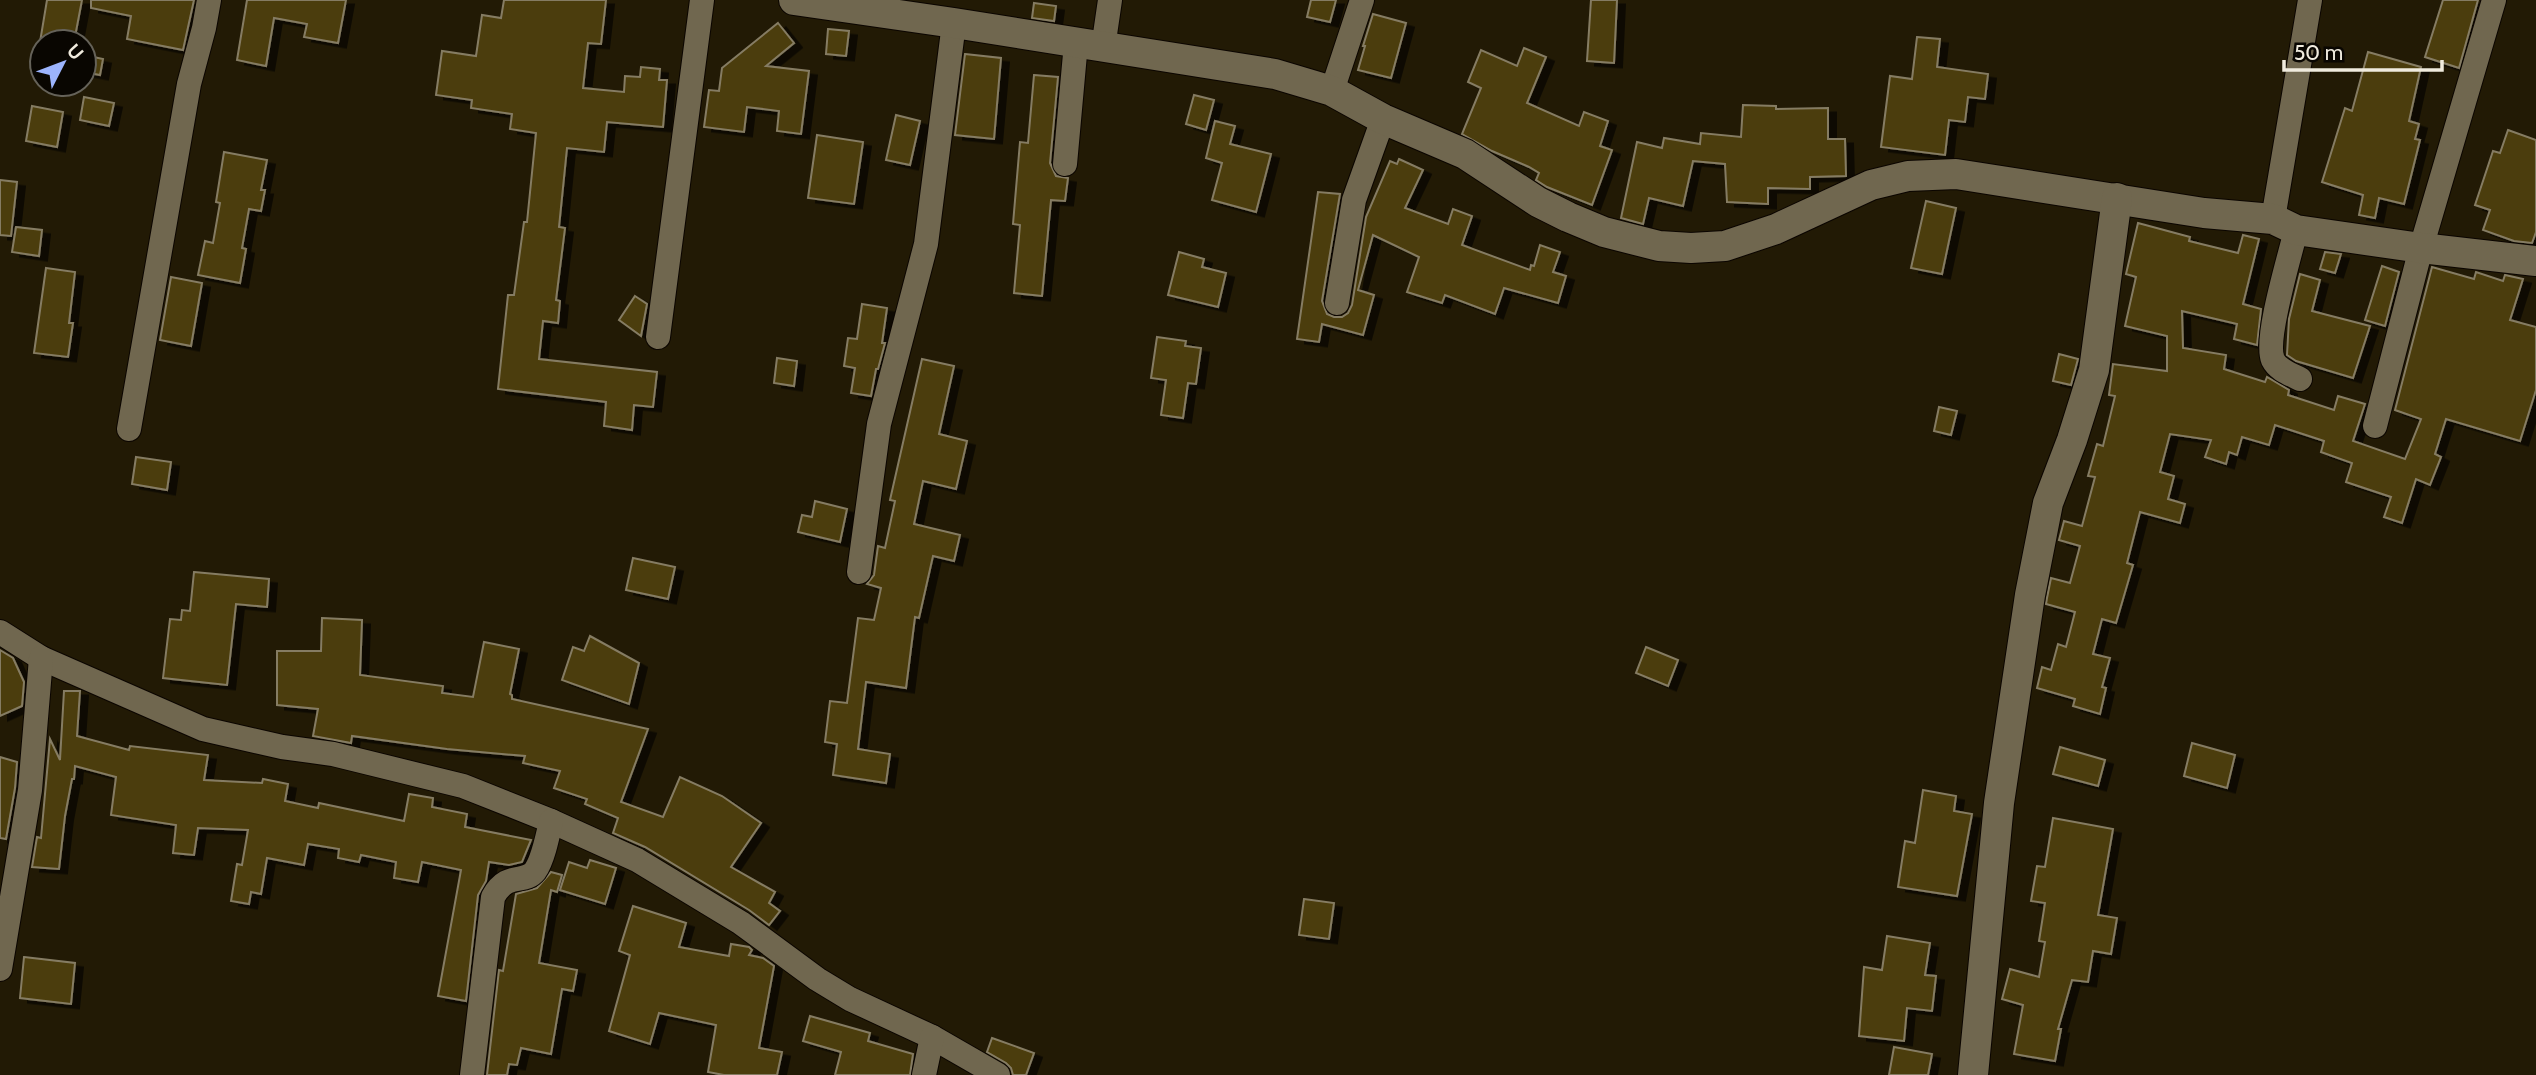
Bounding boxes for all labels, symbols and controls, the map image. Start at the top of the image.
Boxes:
north arrow [28,28,98,98]
scale bar [2284,28,2442,72]
text: U [62,39,88,65]
text: 50 m [2294,40,2343,65]

